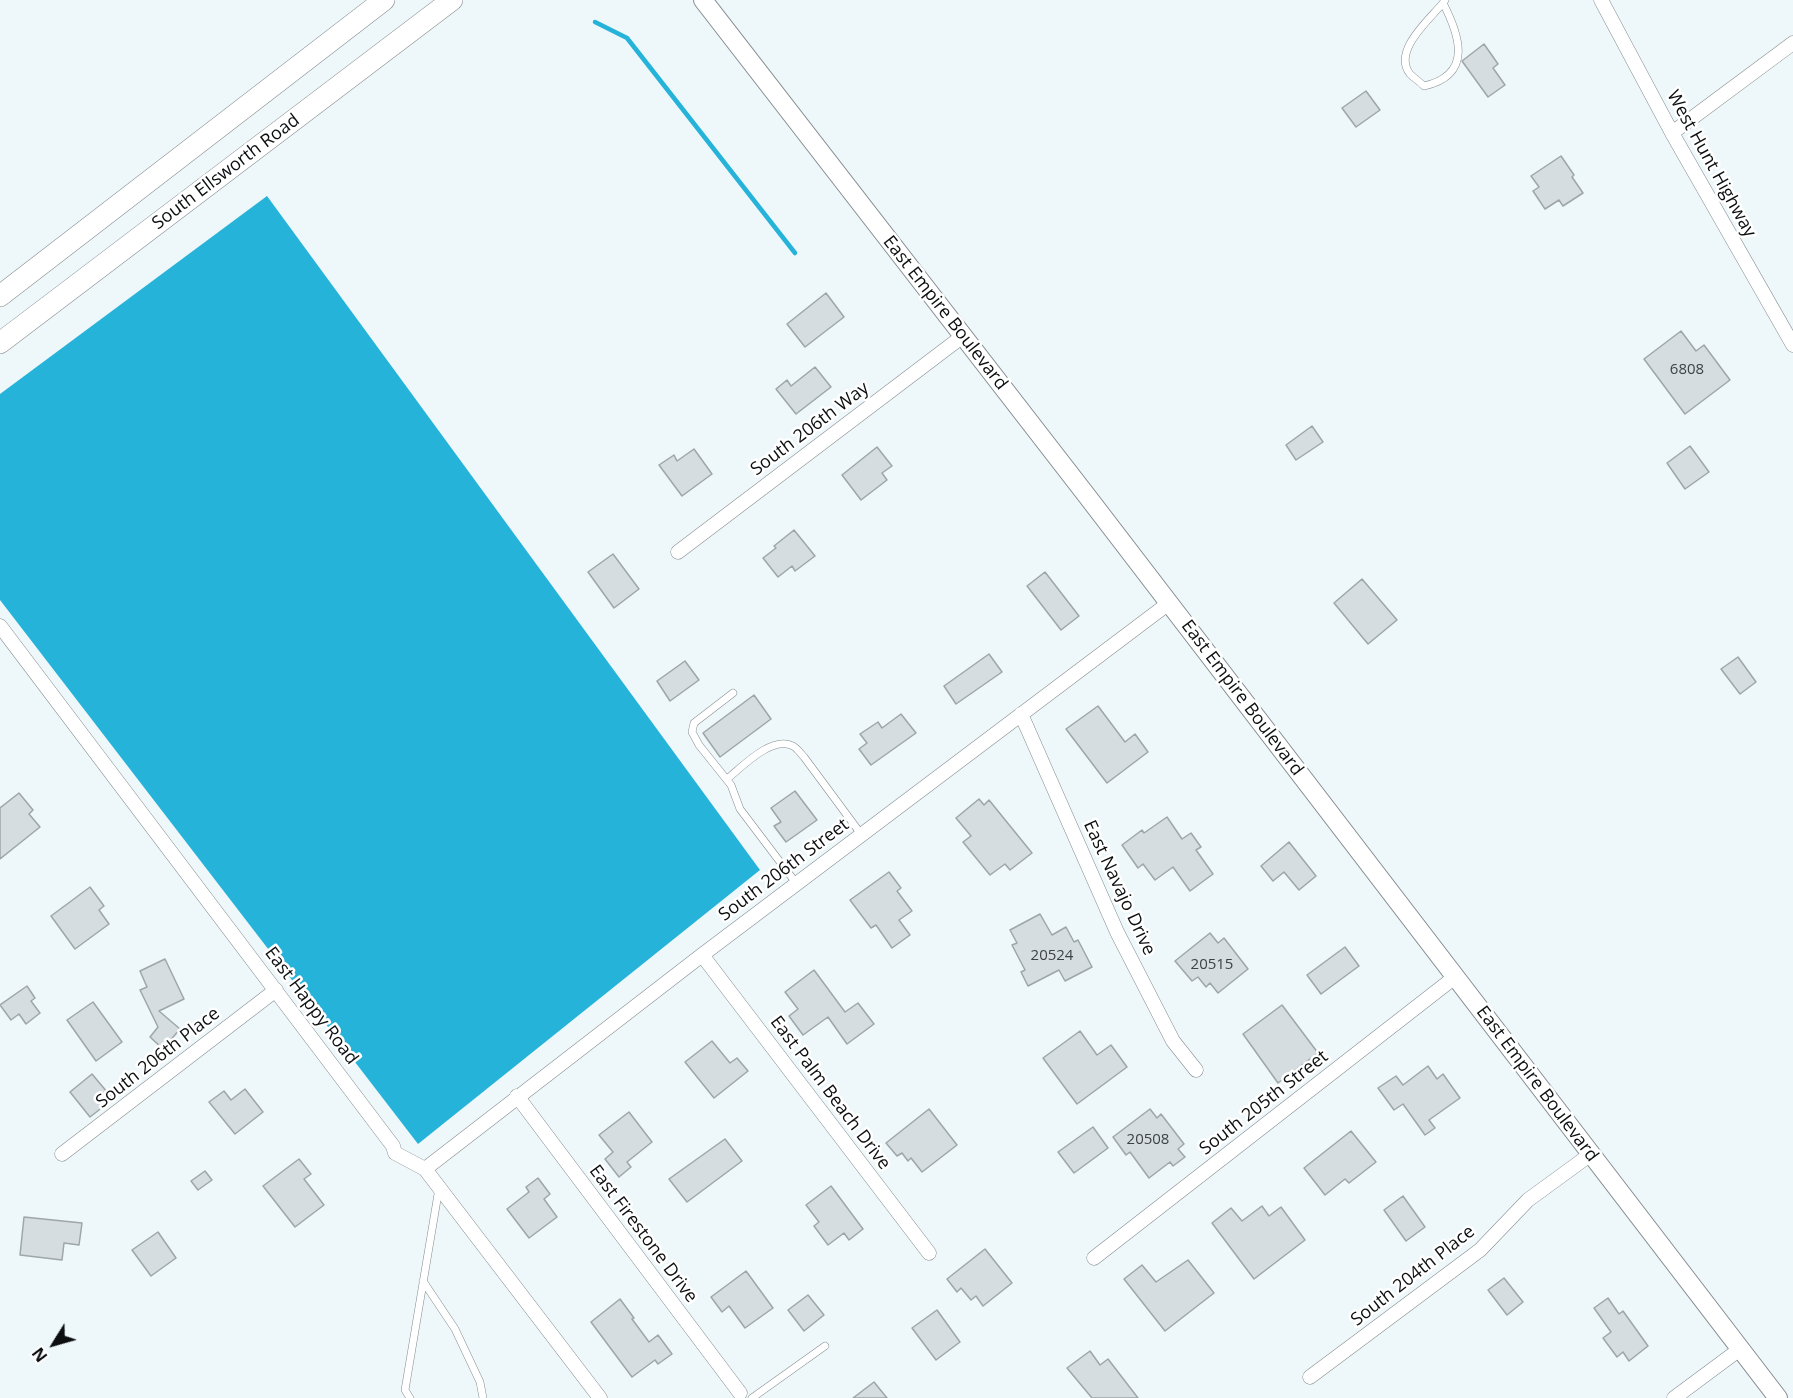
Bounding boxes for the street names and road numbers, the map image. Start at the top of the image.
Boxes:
street label: West Hunt Highway [1662,87,1760,241]
street label: South Ellsworth Road [148,110,304,234]
street label: East Empire Boulevard [878,232,1012,394]
street label: South 206th Way [747,377,873,481]
street label: East Empire Boulevard [1176,616,1308,780]
street label: South 206th Street [715,814,853,926]
street label: East Navajo Drive [1078,817,1160,959]
street label: East Happy Road [260,943,362,1069]
street label: East Empire Boulevard [1471,1002,1603,1166]
street label: South 206th Place [92,1003,224,1113]
street label: East Palm Beach Drive [765,1012,895,1174]
street label: South 205th Street [1195,1046,1333,1160]
street label: East Firestone Drive [584,1161,702,1307]
street label: South 204th Place [1347,1221,1479,1331]

